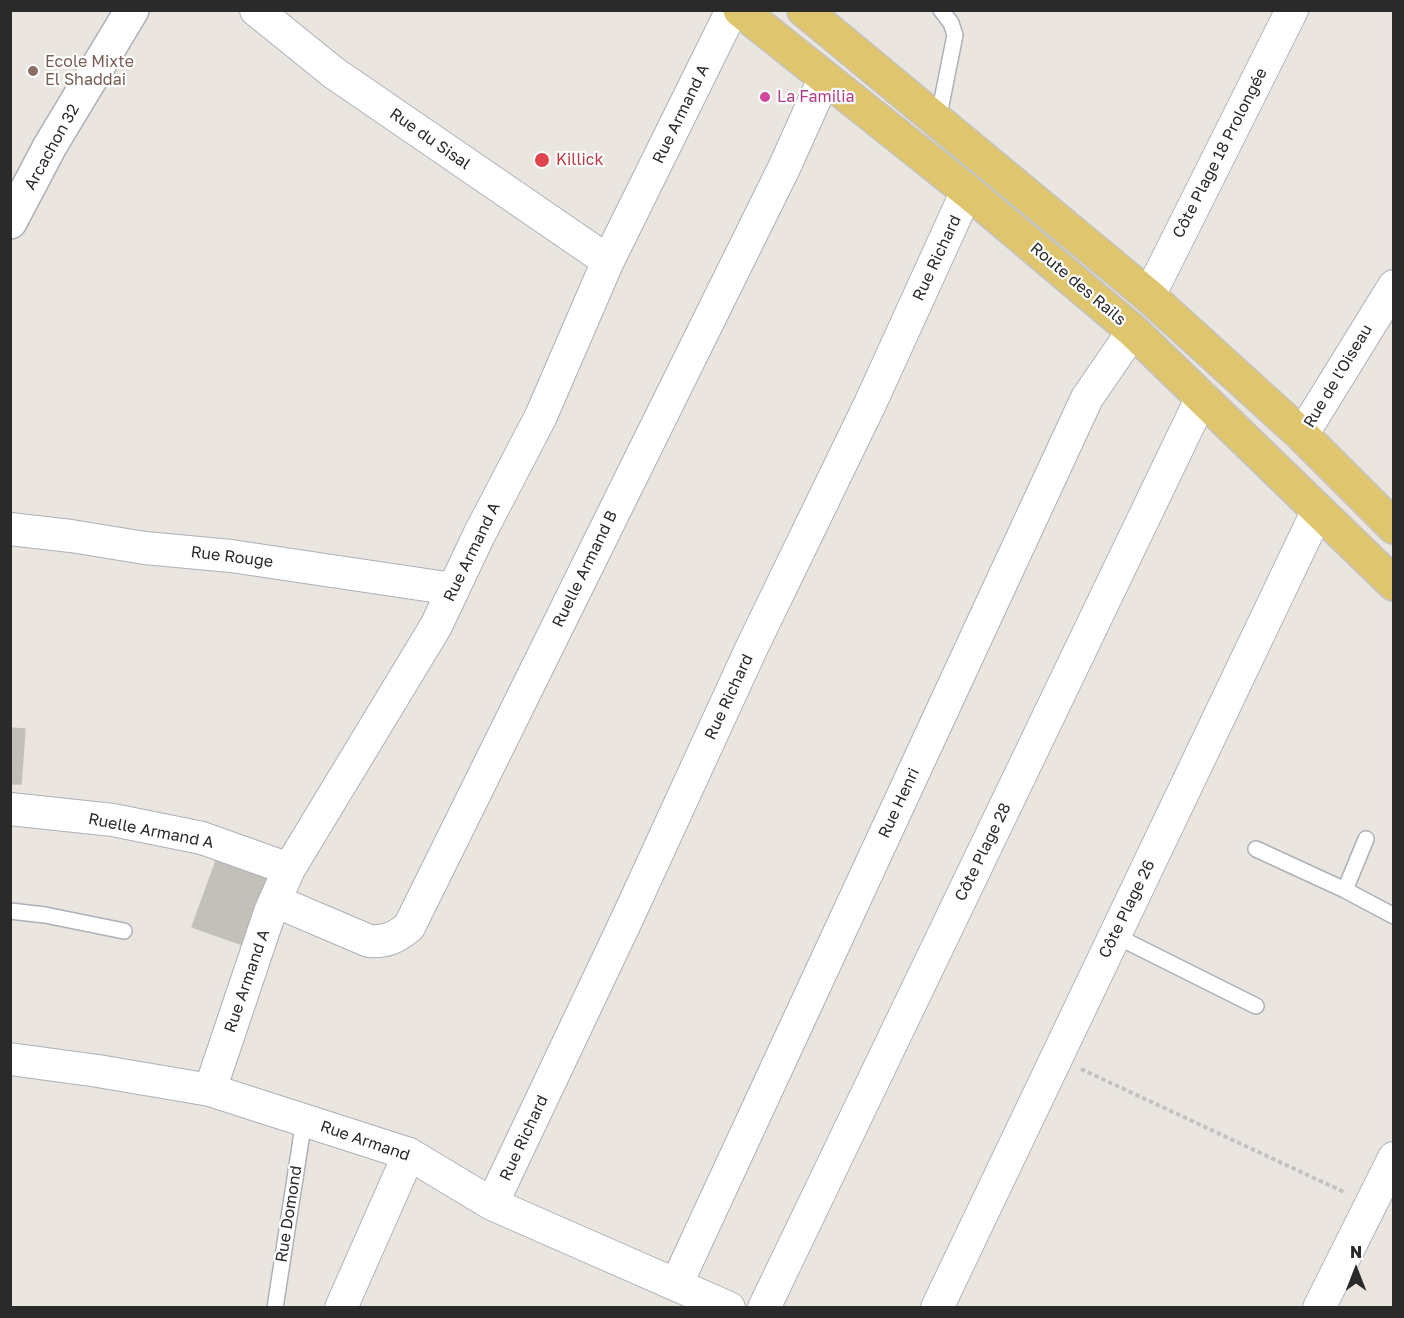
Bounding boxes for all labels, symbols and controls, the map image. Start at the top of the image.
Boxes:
place label: Ecole Mixte El Shaddai [45,52,134,90]
street label: Rue Armand A [649,61,713,167]
marker: Ecole Mixte El Shaddai [26,64,40,78]
street label: Côte Plage 18 Prolongée [1169,65,1271,241]
place label: La Familia [777,87,854,107]
marker: La Familia [758,90,772,104]
street label: Arcachon 32 [21,101,83,193]
street label: Rue du Sisal [386,104,474,174]
place label: Killick [556,150,604,170]
marker: Killick [533,151,551,169]
street label: Rue Richard [909,212,965,304]
street label: Route des Rails [1026,238,1130,330]
street label: Rue de l'Oiseau [1300,321,1376,431]
street label: Rue Armand A [440,499,504,605]
street label: Ruelle Armand B [548,508,622,630]
street label: Rue Rouge [190,542,274,572]
street label: Rue Richard [701,651,757,743]
street label: Rue Henri [874,765,924,841]
street label: Côte Plage 28 [951,800,1015,904]
street label: Ruelle Armand A [87,809,215,853]
street label: Côte Plage 26 [1095,857,1159,961]
street label: Rue Armand A [220,927,274,1035]
street label: Rue Richard [496,1092,552,1184]
street label: Rue Armand [318,1117,412,1165]
street label: Rue Domond [272,1164,306,1264]
north arrow [1326,1240,1386,1300]
text: N [1350,1242,1362,1262]

